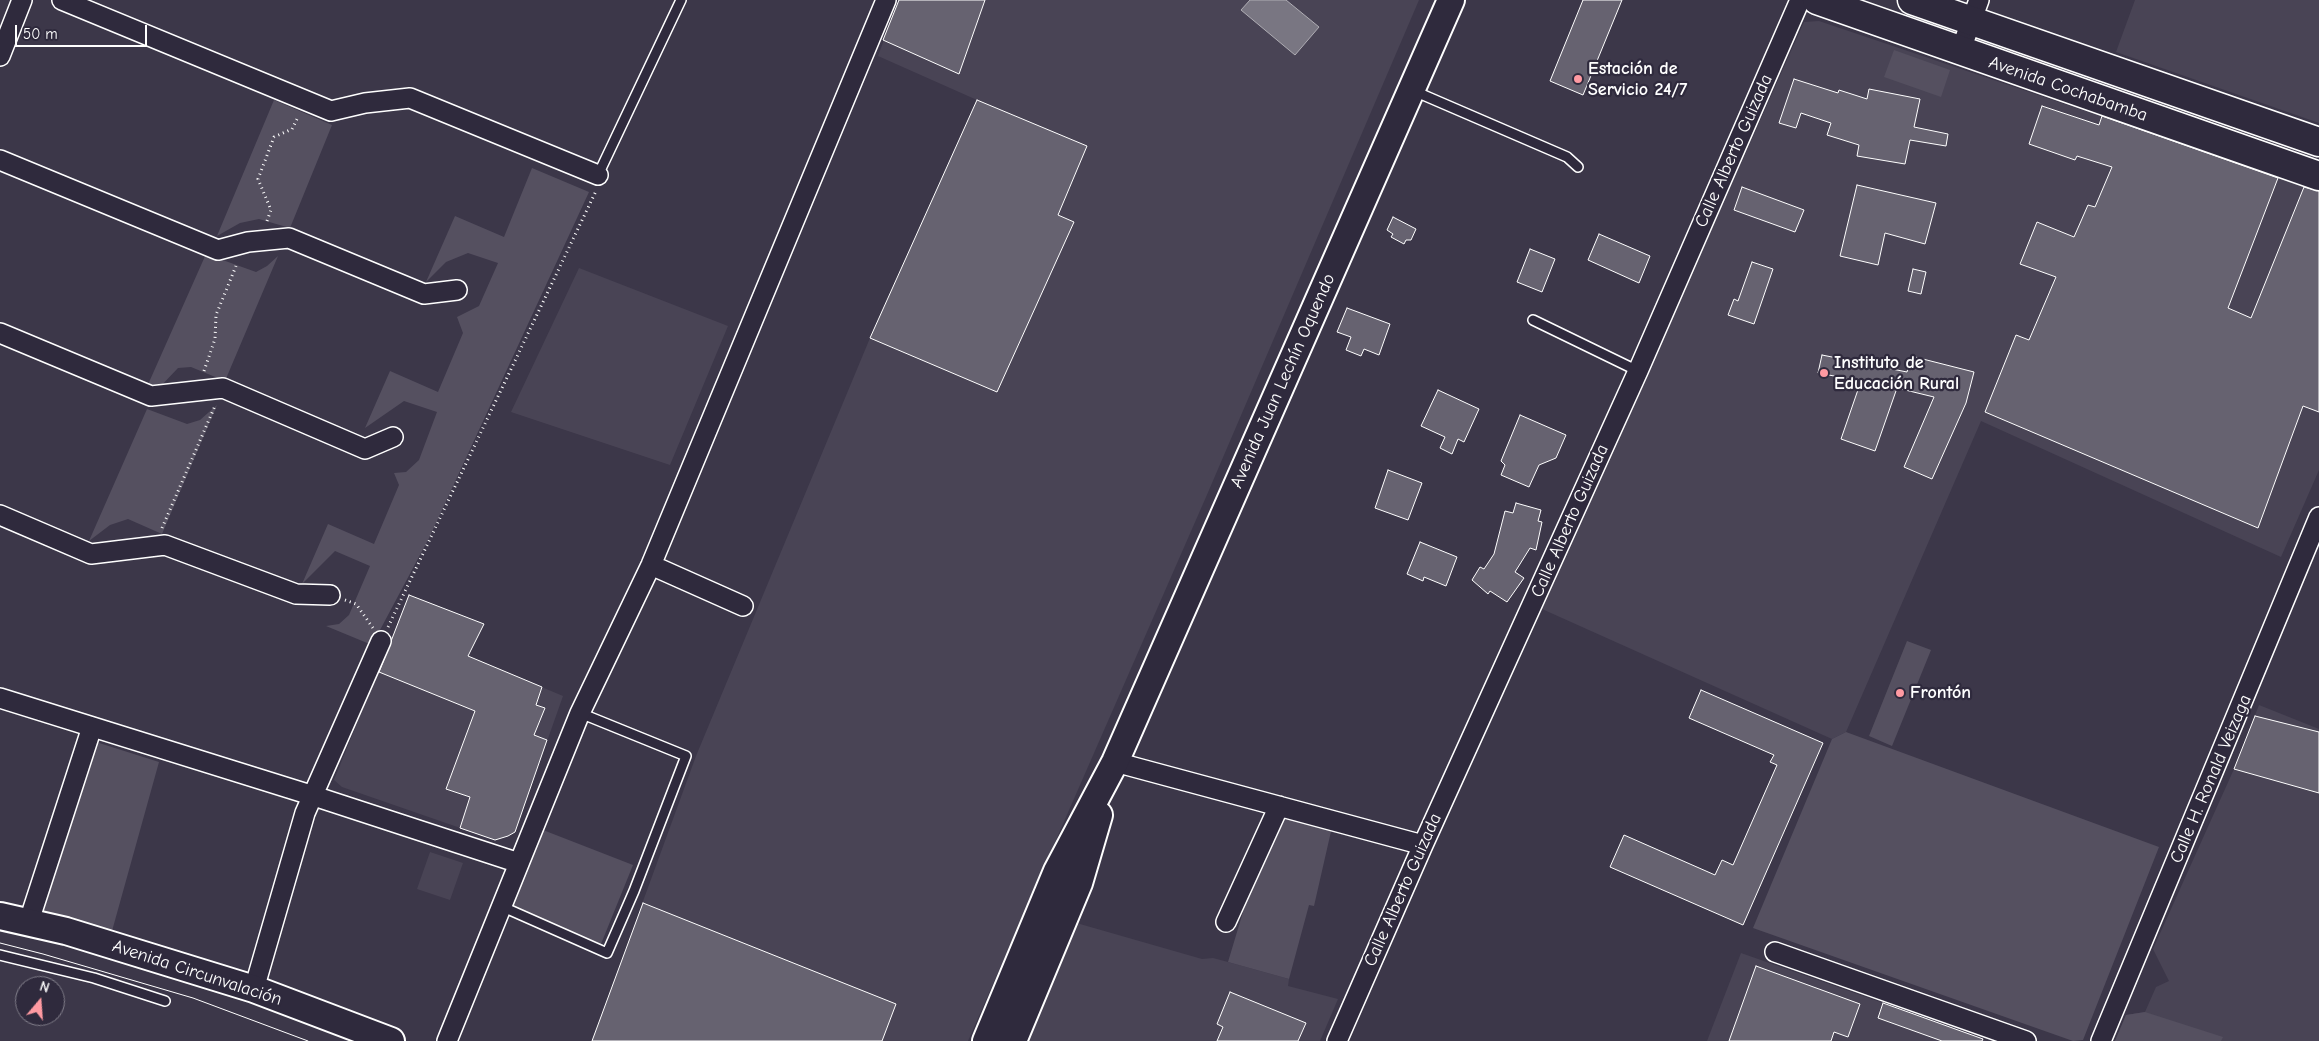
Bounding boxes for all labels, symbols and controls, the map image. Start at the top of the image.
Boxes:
scale bar [18,15,150,47]
text: 50 m [23,25,58,43]
street label: Avenida Cochabamba [1986,52,2150,126]
place label: Estación de Servicio 24/7 [1588,58,1687,100]
street label: Calle Alberto Guizada [1691,71,1777,231]
marker: Estación de Servicio 24/7 [1572,73,1584,85]
street label: Avenida Juan Lechín Oquendo [1226,270,1340,492]
place label: Instituto de Educación Rural [1834,352,1959,394]
marker: Instituto de Educación Rural [1818,367,1830,379]
street label: Calle Alberto Guizada [1527,441,1613,601]
place label: Frontón [1910,682,1971,704]
marker: Frontón [1894,687,1906,699]
street label: Calle H. Ronald Veizaga [2166,691,2256,867]
street label: Calle Alberto Guizada [1360,810,1446,970]
street label: Avenida Circunvalación [109,935,285,1011]
north arrow [15,976,65,1026]
text: N [38,978,51,997]

